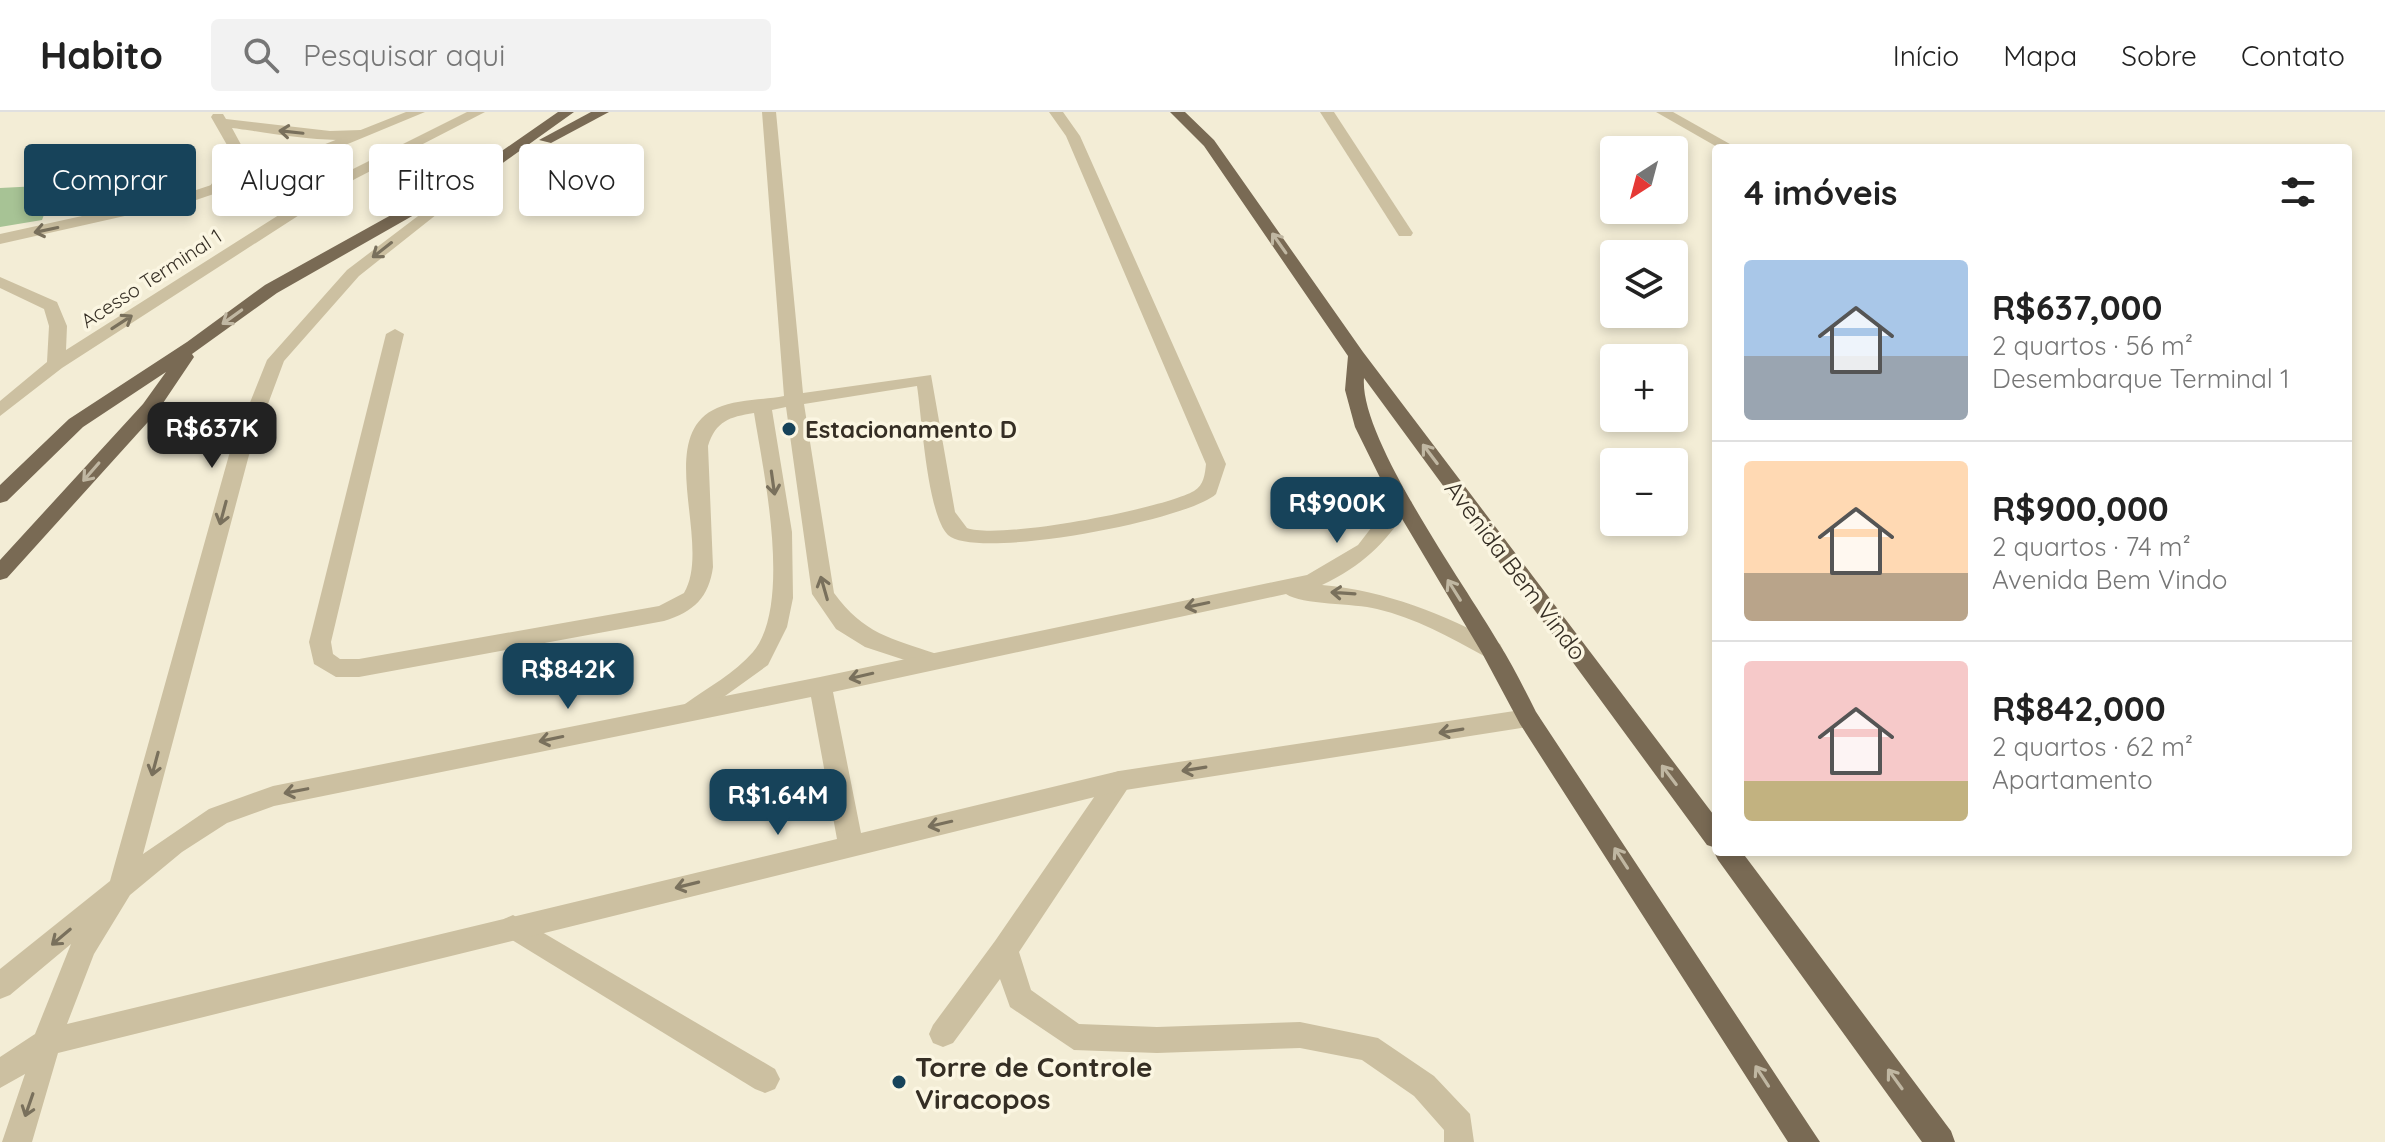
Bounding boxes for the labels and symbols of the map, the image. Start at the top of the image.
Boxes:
one-way arrow [278,124,305,139]
north arrow [1600,136,1688,224]
one-way arrow [34,223,60,238]
street label: Acesso Terminal 1 [76,223,226,333]
one-way arrow [1271,232,1287,254]
one-way arrow [372,241,393,258]
one-way arrow [222,309,243,326]
one-way arrow [110,314,133,330]
pin: R$637K [147,402,277,470]
place label: Estacionamento D [805,414,1017,444]
marker: Estacionamento D [780,420,798,438]
one-way arrow [1422,444,1439,465]
one-way arrow [82,461,100,481]
one-way arrow [766,470,781,495]
street label: Avenida Bem Vindo [1439,474,1593,666]
pin: R$900K [1272,477,1402,545]
one-way arrow [215,500,230,526]
one-way arrow [816,576,831,601]
one-way arrow [1446,579,1462,602]
one-way arrow [1330,585,1357,600]
one-way arrow [1185,599,1211,614]
pin: R$842K [503,643,633,711]
one-way arrow [848,669,874,684]
one-way arrow [1439,724,1464,739]
one-way arrow [539,733,565,748]
one-way arrow [147,751,162,777]
one-way arrow [1182,763,1207,778]
one-way arrow [1660,765,1677,786]
pin: R$1.64M [704,769,852,837]
one-way arrow [284,784,310,799]
one-way arrow [928,817,954,832]
one-way arrow [1613,847,1629,870]
one-way arrow [675,878,701,893]
one-way arrow [51,928,72,946]
place label: Torre de Controle Viracopos [915,1049,1153,1116]
one-way arrow [1754,1066,1771,1088]
one-way arrow [1887,1068,1903,1090]
marker: Torre de Controle Viracopos [890,1073,908,1091]
one-way arrow [21,1093,36,1118]

